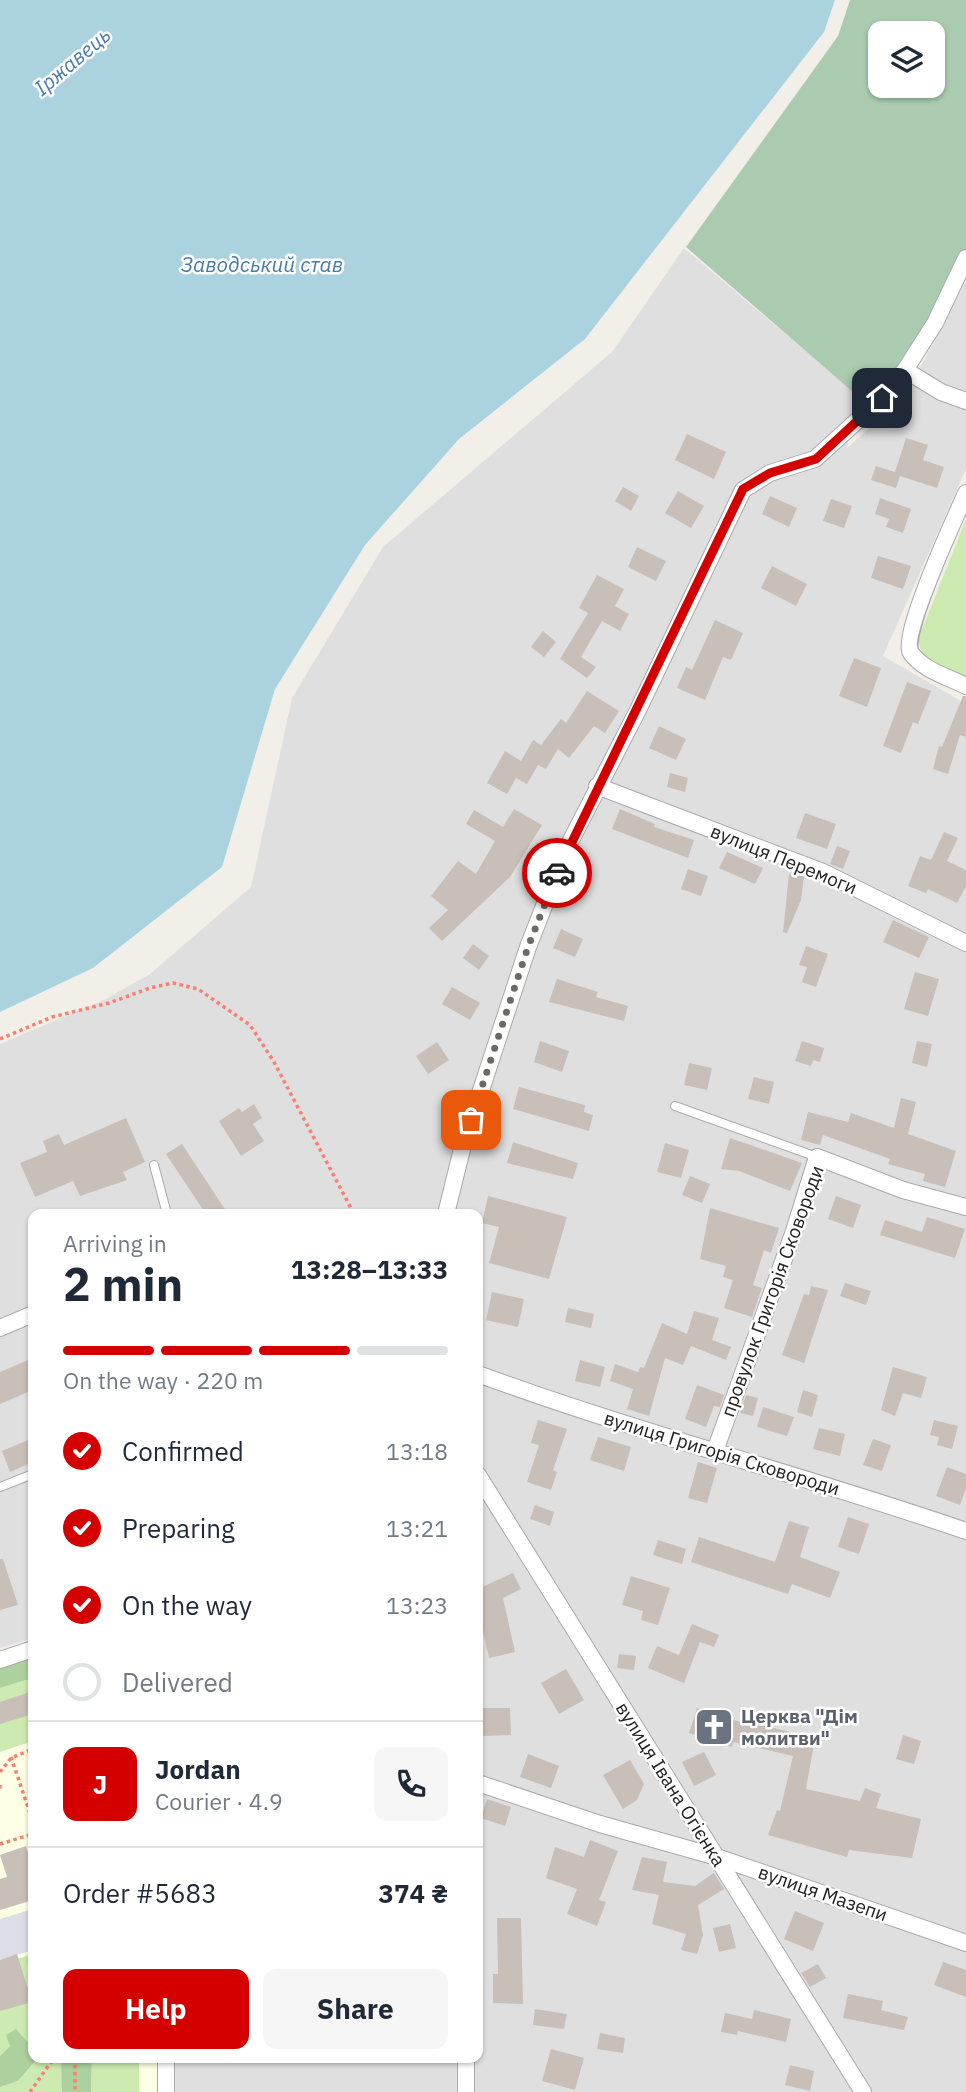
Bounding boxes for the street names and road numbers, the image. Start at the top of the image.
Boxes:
street label: вулиця Перемоги [707,819,861,899]
street label: провулок Григорія Сковороди [715,1162,829,1420]
street label: вулиця Григорія Сковороди [601,1406,843,1500]
street label: вулиця Івана Огієнка [611,1697,731,1871]
street label: вулиця Мазепи [755,1860,891,1926]

